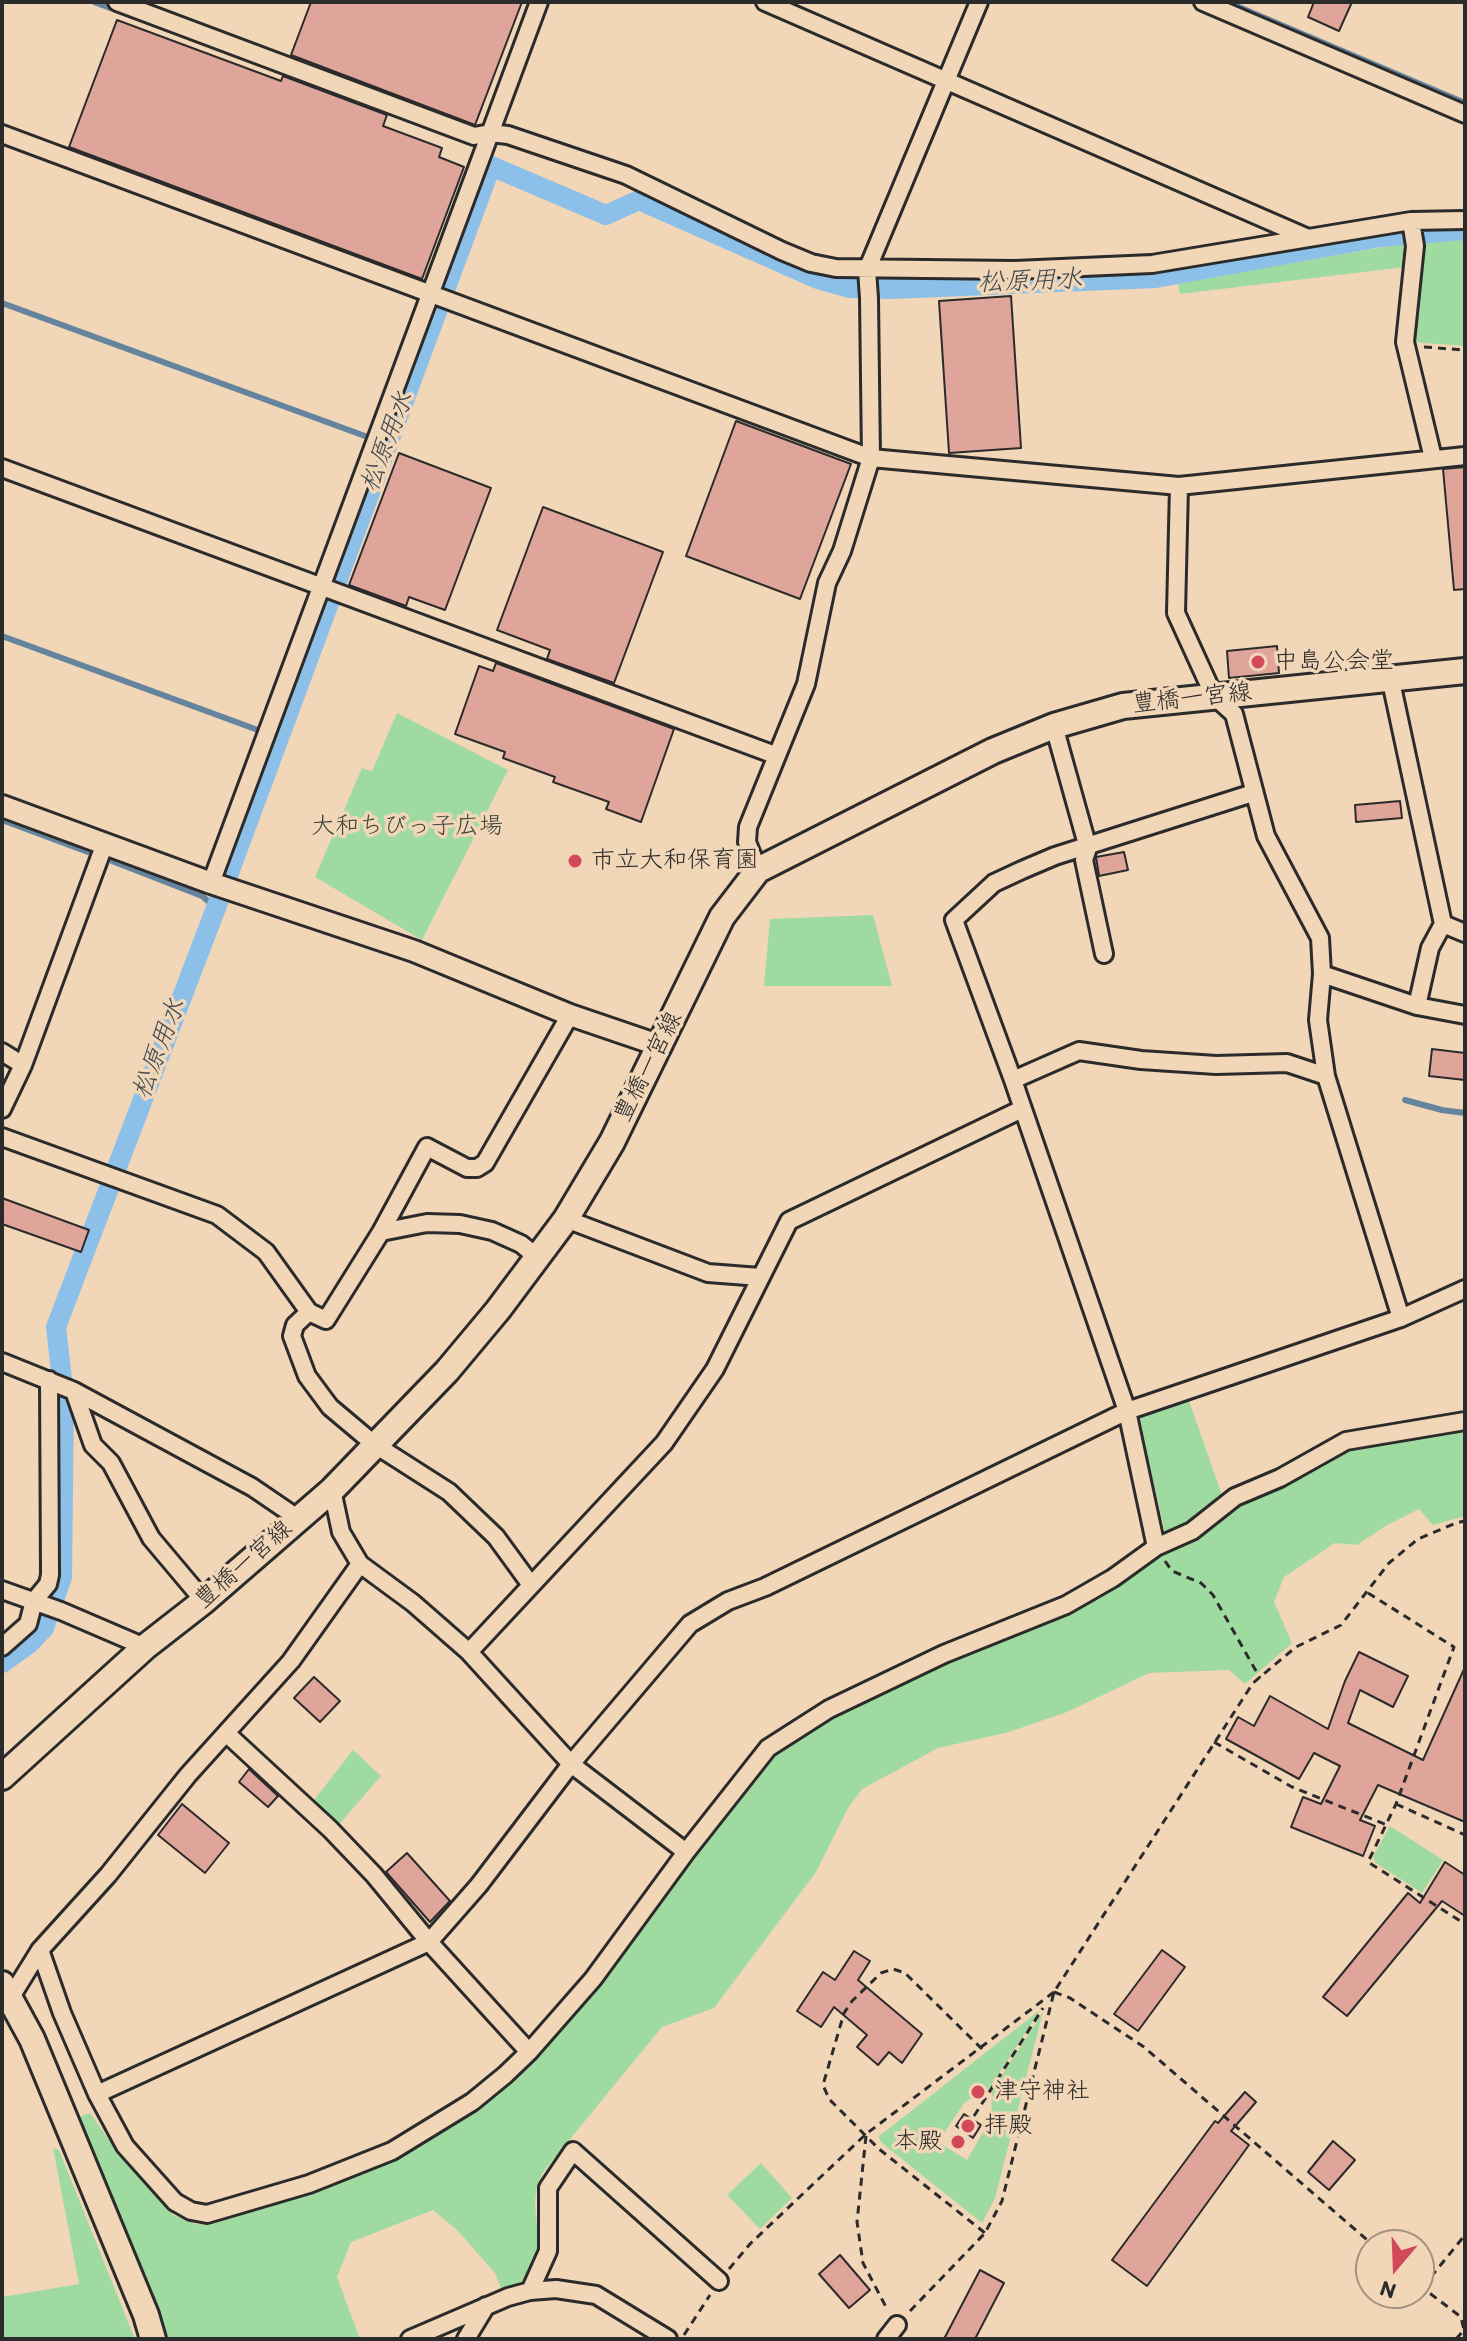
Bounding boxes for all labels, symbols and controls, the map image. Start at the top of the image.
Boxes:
water label: 松原用水 [977,265,1083,299]
water label: 松原用水 [355,388,421,496]
place label: 中島公会堂 [1274,648,1394,676]
marker: 中島公会堂 [1249,653,1267,671]
street label: 豊橋一宮線 [1131,678,1253,720]
park label: 大和ちびっ子広場 [311,813,503,841]
place label: 市立大和保育園 [591,847,759,875]
marker: 市立大和保育園 [566,852,584,870]
water label: 松原用水 [127,995,193,1103]
street label: 豊橋一宮線 [609,1007,689,1127]
street label: 豊橋一宮線 [189,1515,299,1615]
place label: 津守神社 [994,2078,1090,2106]
marker: 津守神社 [969,2083,987,2101]
place label: 拝殿 [984,2112,1032,2140]
marker: 拝殿 [959,2117,977,2135]
place label: 本殿 [894,2128,942,2156]
marker: 本殿 [949,2133,967,2151]
north arrow [1355,2229,1435,2309]
text: N [1376,2275,1399,2305]

